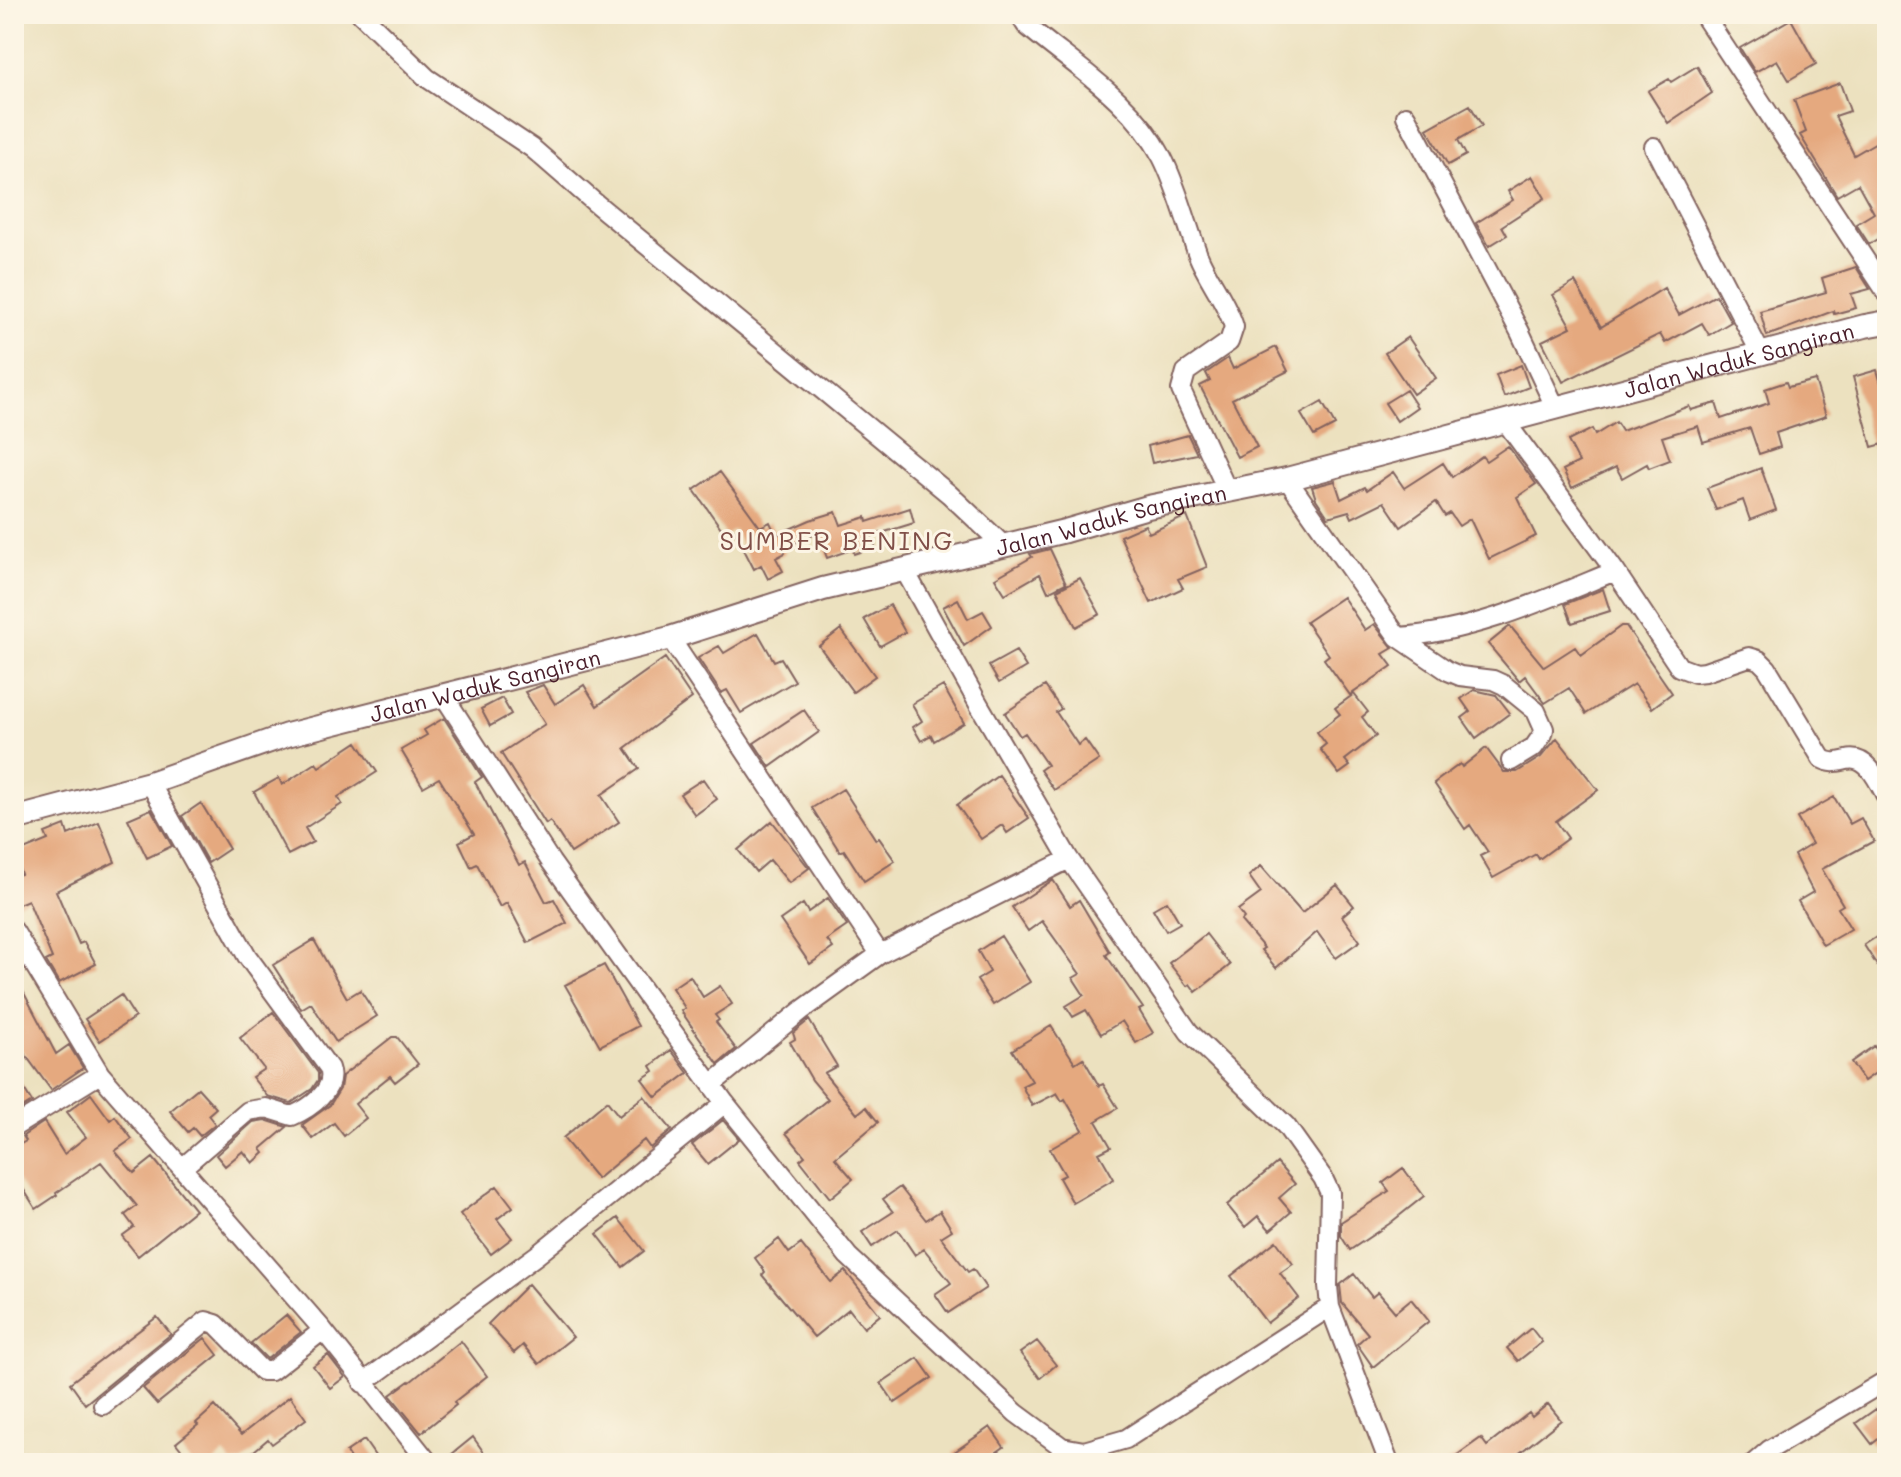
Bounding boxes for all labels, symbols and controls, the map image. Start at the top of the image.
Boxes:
street label: Jalan Waduk Sangiran [1621,315,1857,404]
street label: Jalan Waduk Sangiran [993,477,1229,562]
district label: SUMBER BENING [720,523,954,557]
street label: Jalan Waduk Sangiran [367,642,603,728]

